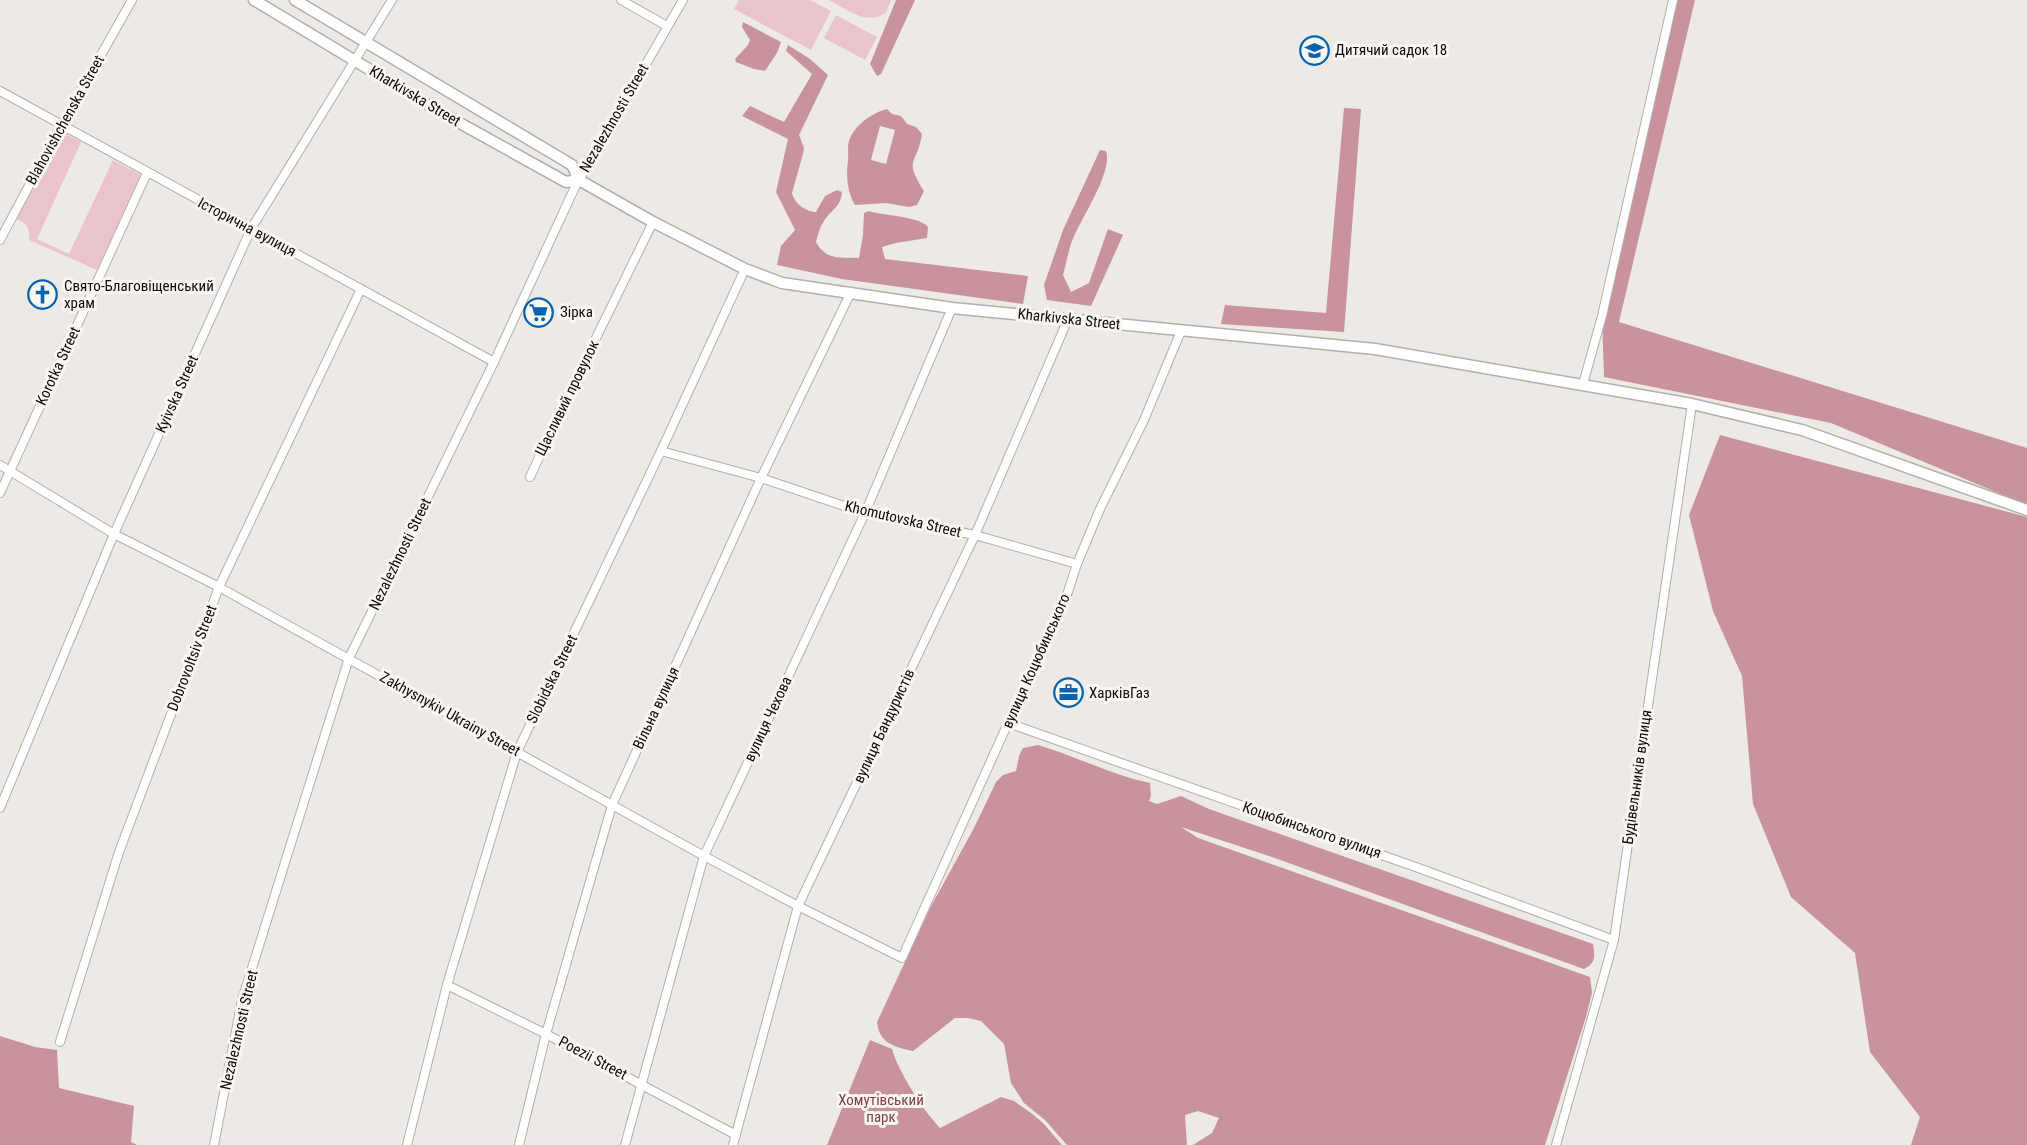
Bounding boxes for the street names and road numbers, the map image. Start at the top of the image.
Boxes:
street label: Blahovishchenska Street [22,52,108,188]
street label: Nezalezhnosti Street [576,60,652,176]
street label: Kharkivska Street [366,62,464,130]
street label: Історична вулиця [195,194,299,260]
street label: Kharkivska Street [1017,305,1121,333]
street label: Korotka Street [32,324,84,408]
street label: Щасливий провулок [531,337,603,459]
street label: Kyivska Street [152,352,202,436]
street label: Nezalezhnosti Street [365,495,435,613]
street label: Khomutovska Street [843,497,963,541]
street label: вулиця Коцюбинського [998,591,1074,731]
street label: Dobrovoltsiv Street [163,602,221,714]
street label: Slobidska Street [523,632,581,726]
street label: Вільна вулиця [629,664,683,752]
street label: вулиця Бандуристів [850,666,918,786]
street label: Zakhysnykiv Ukrainy Street [377,668,523,760]
street label: вулиця Чехова [740,673,796,765]
street label: Будівельників вулиця [1619,709,1655,845]
street label: Коцюбинського вулиця [1240,798,1384,862]
street label: Nezalezhnosti Street [216,968,262,1092]
street label: Poezii Street [556,1032,630,1084]

